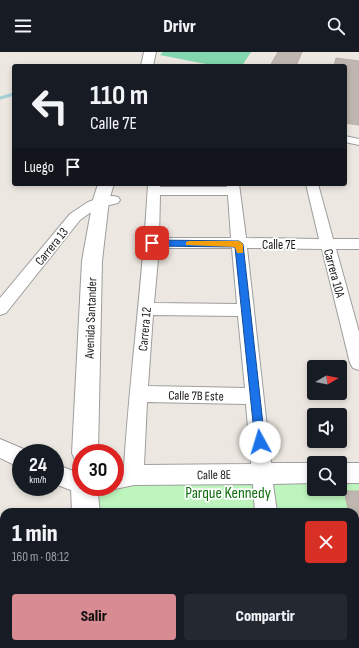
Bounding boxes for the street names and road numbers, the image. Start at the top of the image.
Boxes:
street label: Carrera 13 [32,224,72,269]
street label: Calle 7E [262,237,296,253]
street label: Carrera 10A [320,247,348,300]
street label: Avenida Santander [82,277,100,360]
street label: Carrera 12 [135,306,155,352]
street label: Calle 7B Este [168,388,224,404]
street label: Calle 8E [197,467,231,483]

